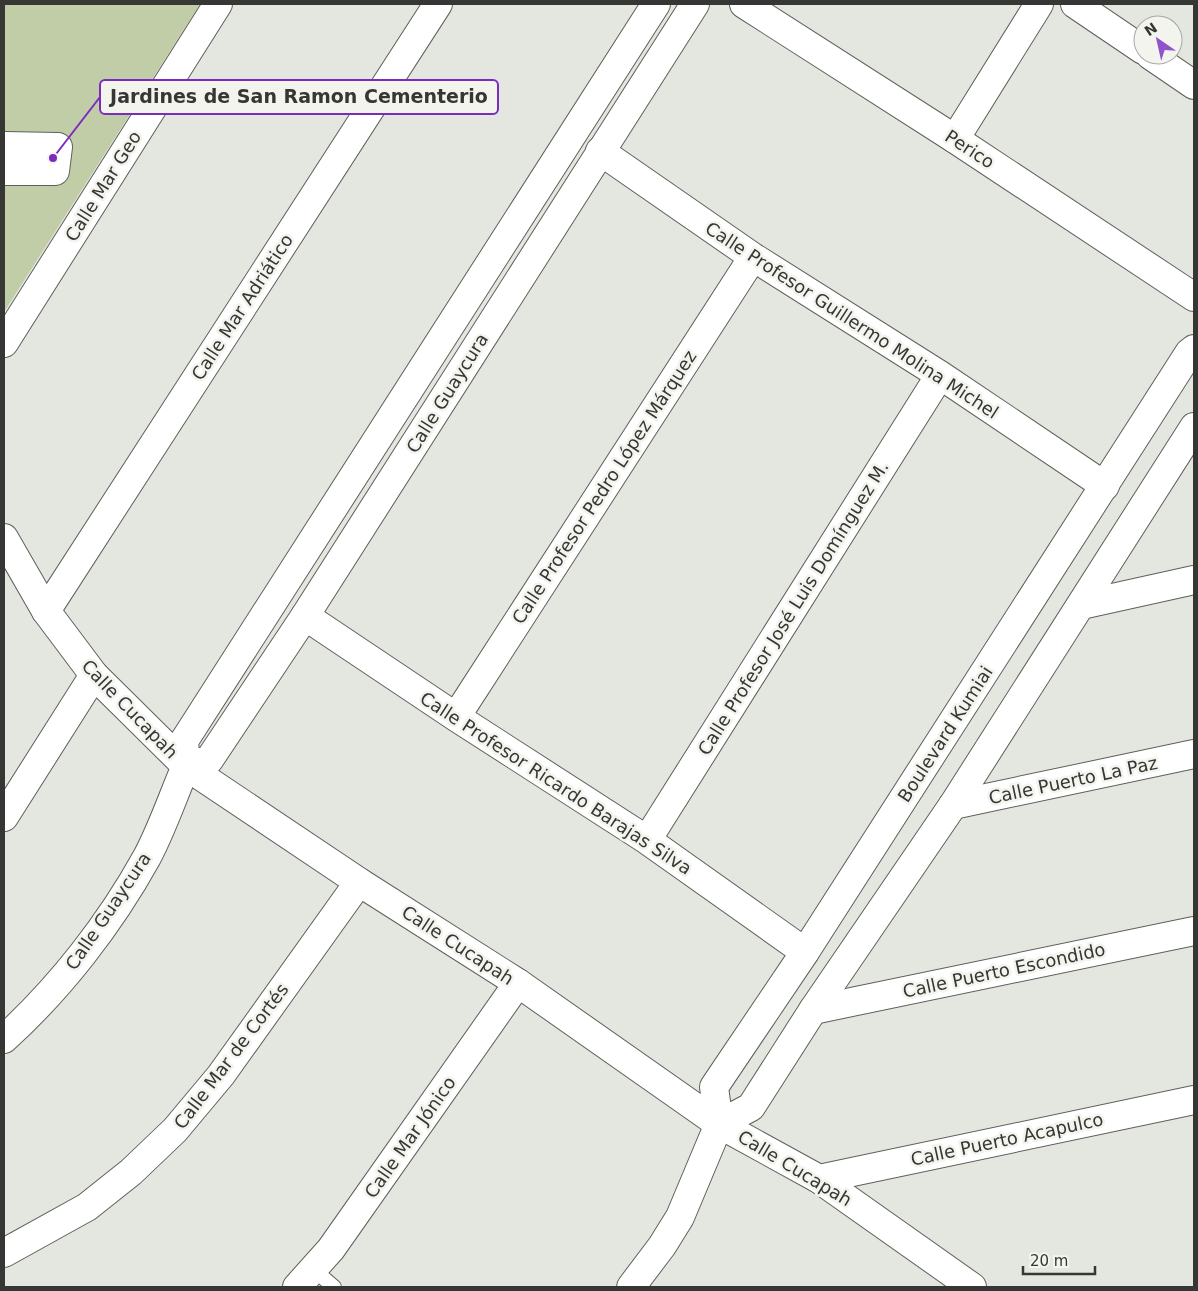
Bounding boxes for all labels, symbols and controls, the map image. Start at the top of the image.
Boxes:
north arrow [1133,15,1183,65]
text: N [1141,19,1160,39]
callout: Jardines de San Ramon Cementerio [100,80,498,114]
text: Jardines de San Ramon Cementerio [108,85,488,107]
street label: Perico [941,125,999,173]
street label: Calle Mar Geo [61,127,145,245]
street label: Calle Profesor Guillermo Molina Michel [701,217,1003,423]
street label: Calle Mar Adriático [187,230,297,384]
street label: Calle Guaycura [402,329,492,457]
street label: Calle Profesor Pedro López Márquez [508,346,700,628]
street label: Calle Profesor José Luis Domínguez M. [693,457,893,759]
street label: Calle Cucapah [78,655,182,763]
street label: Boulevard Kumiai [893,662,997,806]
street label: Calle Profesor Ricardo Barajas Silva [416,687,696,879]
street label: Calle Puerto La Paz [987,752,1159,808]
street label: Calle Guaycura [61,848,155,974]
street label: Calle Cucapah [398,901,518,989]
street label: Calle Puerto Escondido [901,938,1107,1002]
street label: Calle Mar de Cortés [169,979,293,1133]
street label: Calle Mar Jónico [360,1072,460,1202]
street label: Calle Puerto Acapulco [909,1108,1105,1170]
street label: Calle Cucapah [734,1126,856,1210]
scale bar [1023,1244,1096,1276]
text: 20 m [1030,1252,1068,1270]

